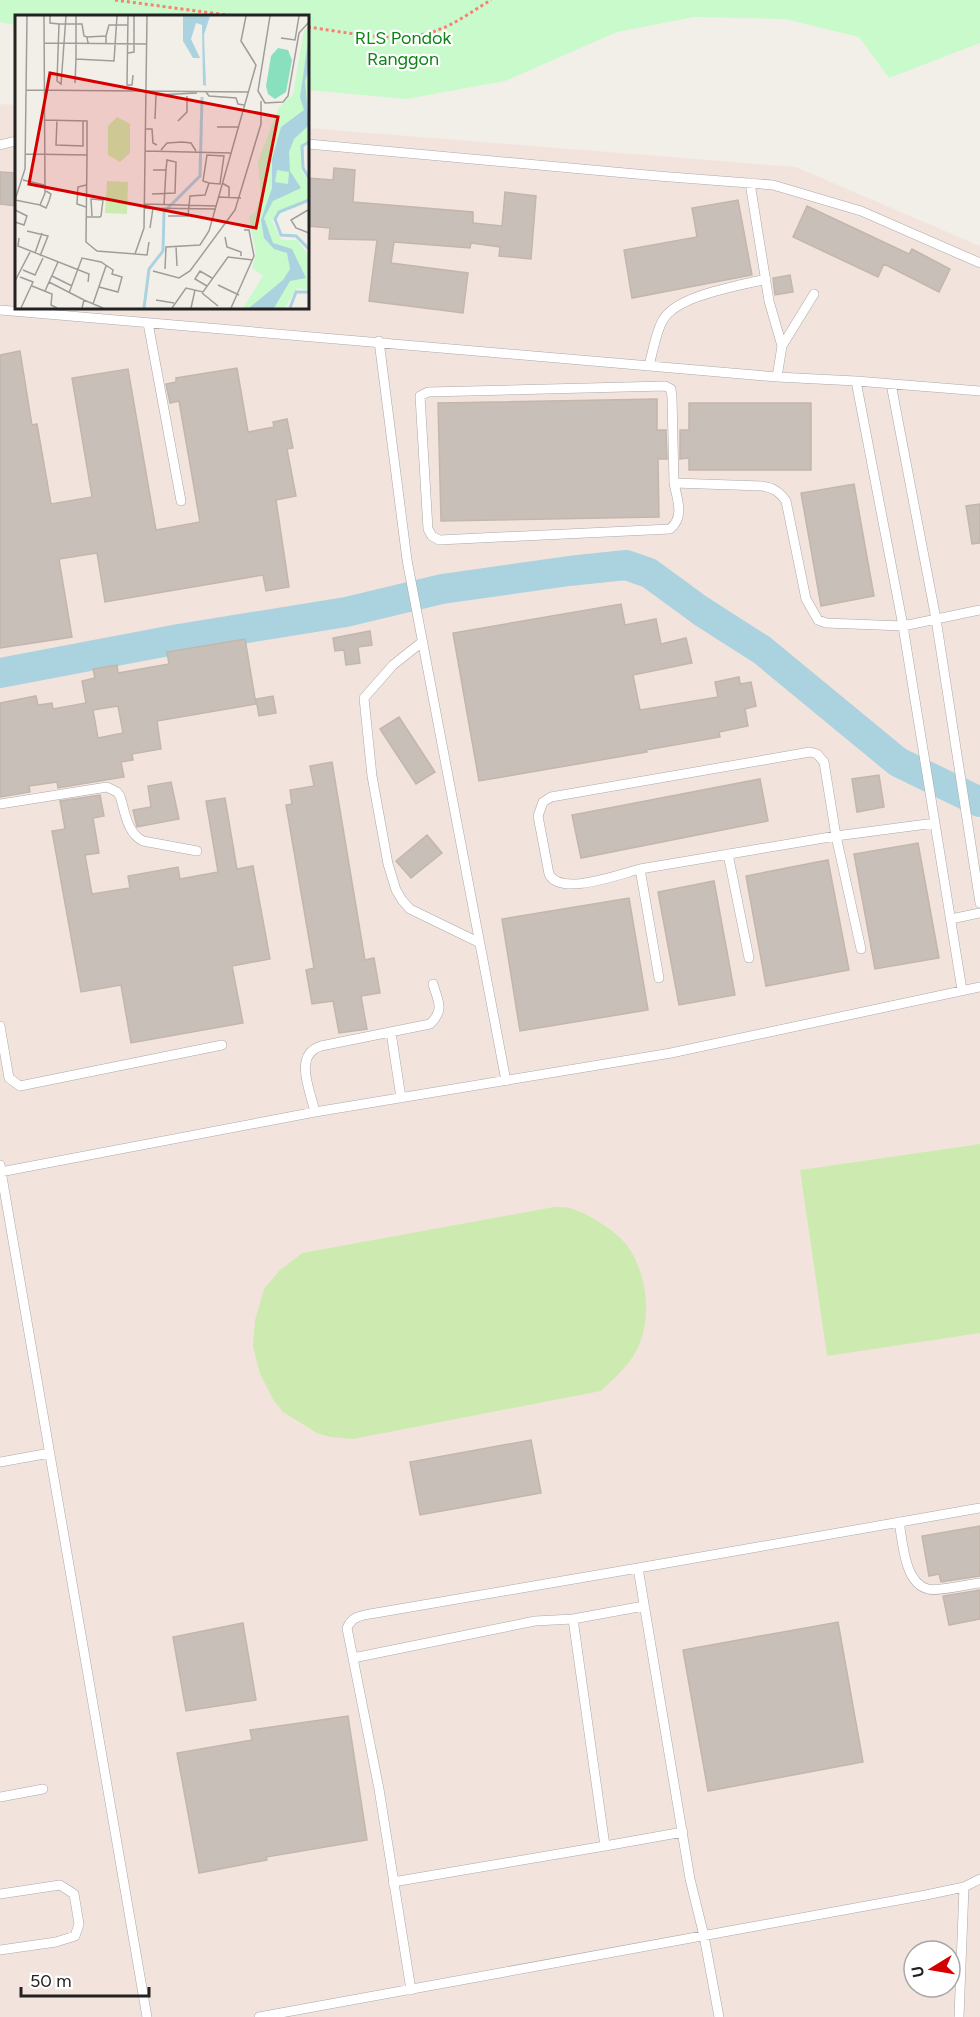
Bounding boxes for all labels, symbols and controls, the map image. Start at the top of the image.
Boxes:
inset map [15,15,309,309]
park label: RLS Pondok Ranggon [355,27,452,70]
north arrow [902,1939,962,1999]
scale bar [21,1960,148,1998]
text: U [907,1964,928,1979]
text: 50 m [30,1970,72,1992]

